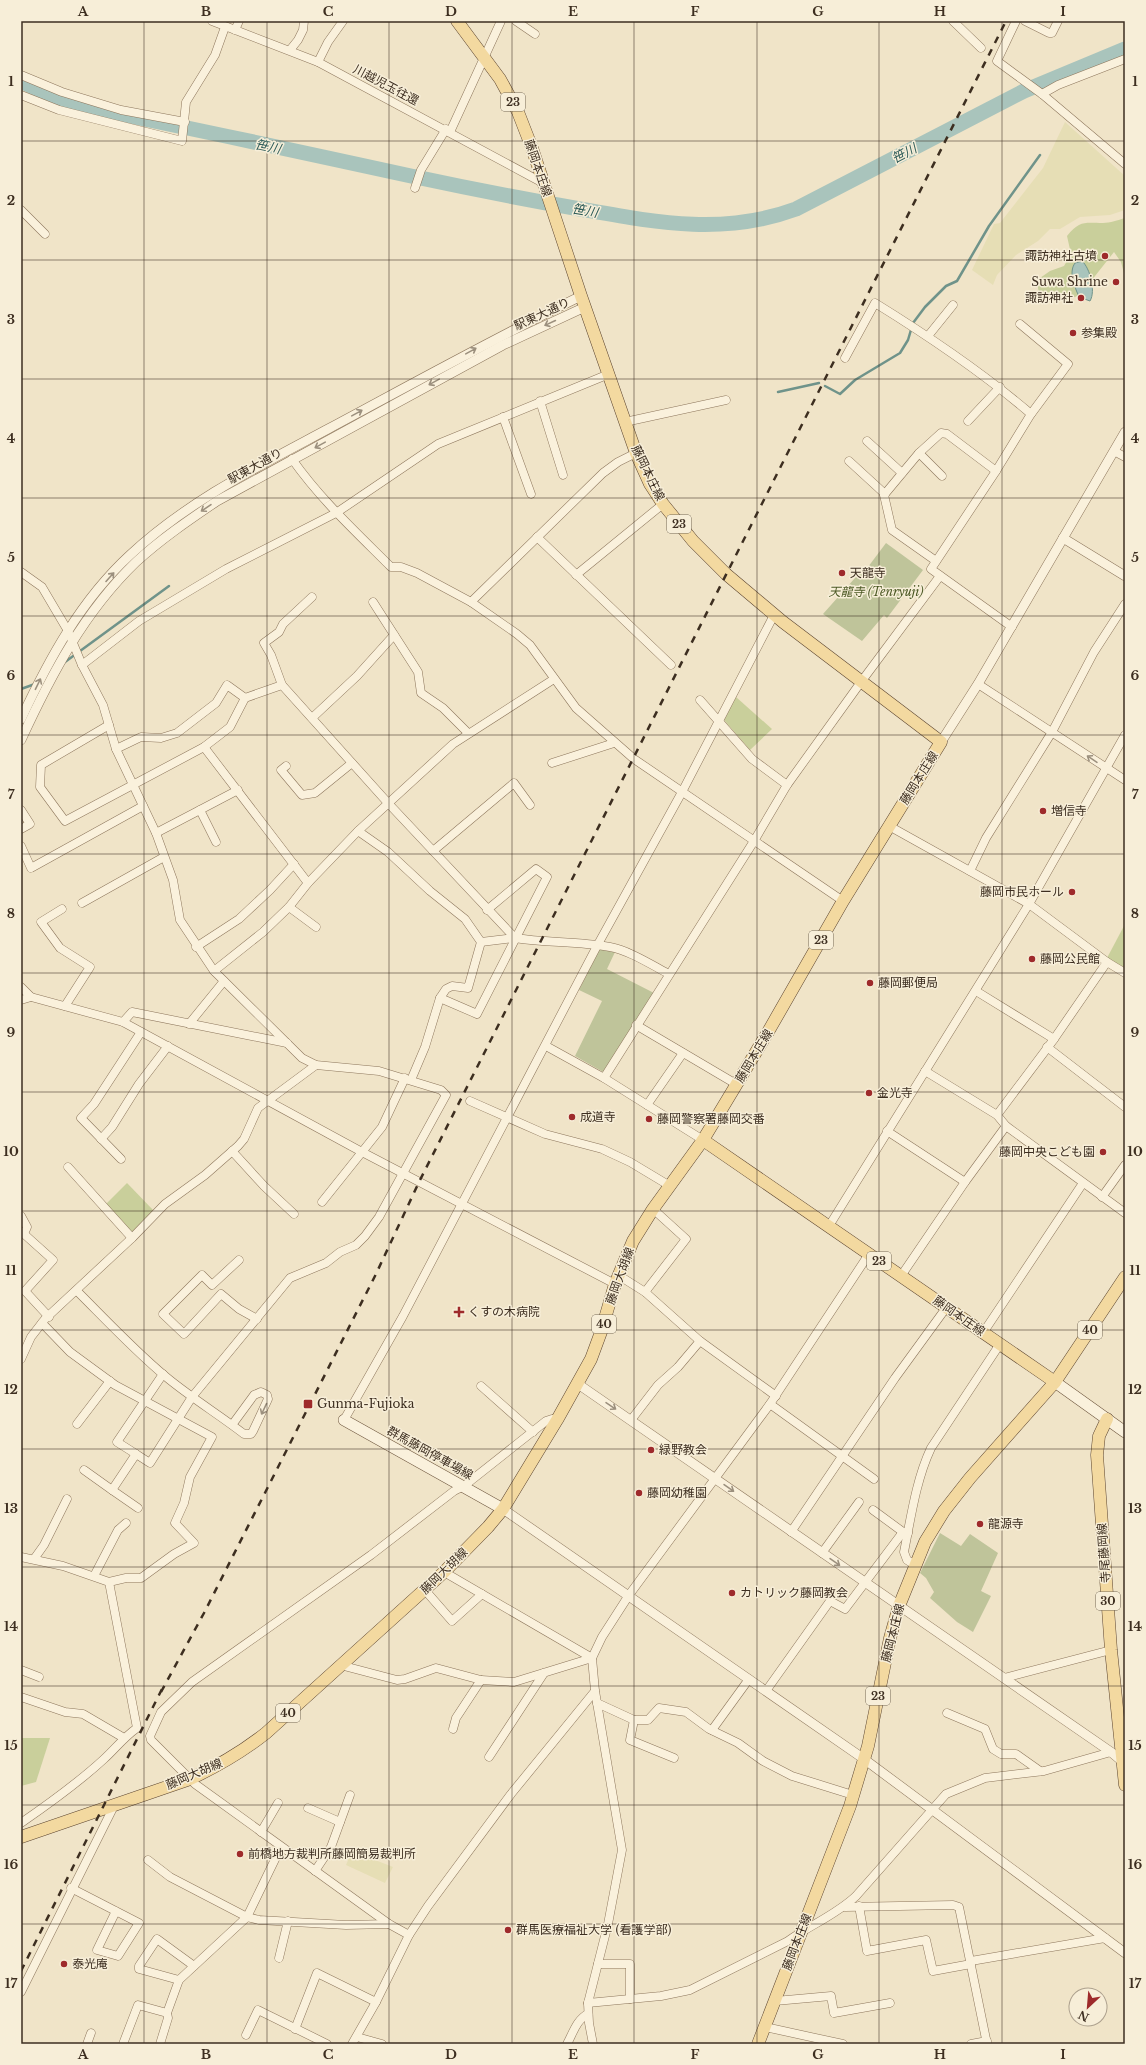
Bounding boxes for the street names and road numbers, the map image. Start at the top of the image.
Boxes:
street label: 川越児玉往還 [351,61,422,108]
road number: 23 [501,93,525,111]
street label: 藤岡本庄線 [522,137,555,199]
street label: 駅東大通り [511,294,572,333]
street label: 藤岡本庄線 [629,443,668,503]
street label: 駅東大通り [225,444,285,487]
road number: 23 [667,515,691,533]
street label: 藤岡本庄線 [896,748,941,807]
road number: 23 [809,931,833,949]
street label: 藤岡本庄線 [732,1026,775,1085]
street label: 藤岡大胡線 [602,1245,637,1307]
road number: 23 [867,1252,891,1270]
street label: 藤岡本庄線 [930,1292,988,1339]
road number: 40 [592,1315,616,1333]
road number: 40 [1078,1321,1102,1339]
street label: 群馬藤岡停車場線 [385,1423,476,1482]
street label: 寺尾藤岡線 [1094,1523,1113,1583]
street label: 藤岡大胡線 [417,1544,470,1597]
road number: 30 [1096,1592,1120,1610]
street label: 藤岡本庄線 [878,1602,907,1664]
road number: 23 [866,1687,890,1705]
road number: 40 [276,1704,300,1722]
street label: 藤岡大胡線 [163,1755,224,1792]
street label: 藤岡本庄線 [779,1911,814,1973]

